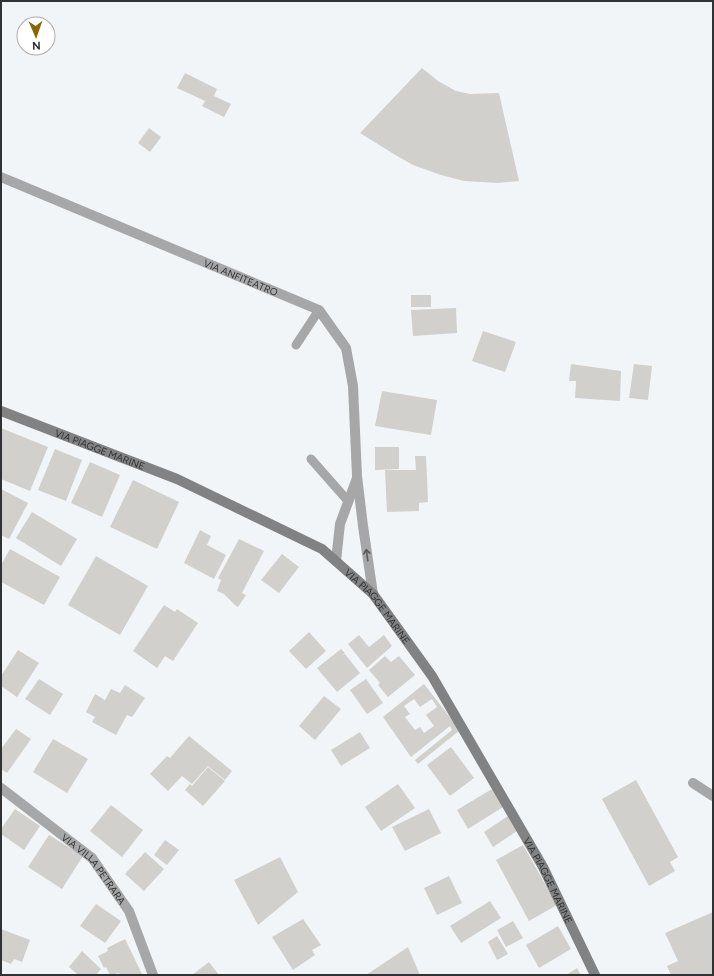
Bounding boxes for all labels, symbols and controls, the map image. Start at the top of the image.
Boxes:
north arrow [16,16,56,56]
text: N [32,39,41,52]
street label: VIA ANFITEATRO [202,256,280,299]
street label: VIA PIAGGE MARINE [53,426,147,473]
one-way arrow [363,549,371,562]
street label: VIA PIAGGE MARINE [342,566,413,647]
street label: VIA VILLA PETRARA [59,831,129,907]
street label: VIA PIAGGE MARINE [521,835,576,926]

